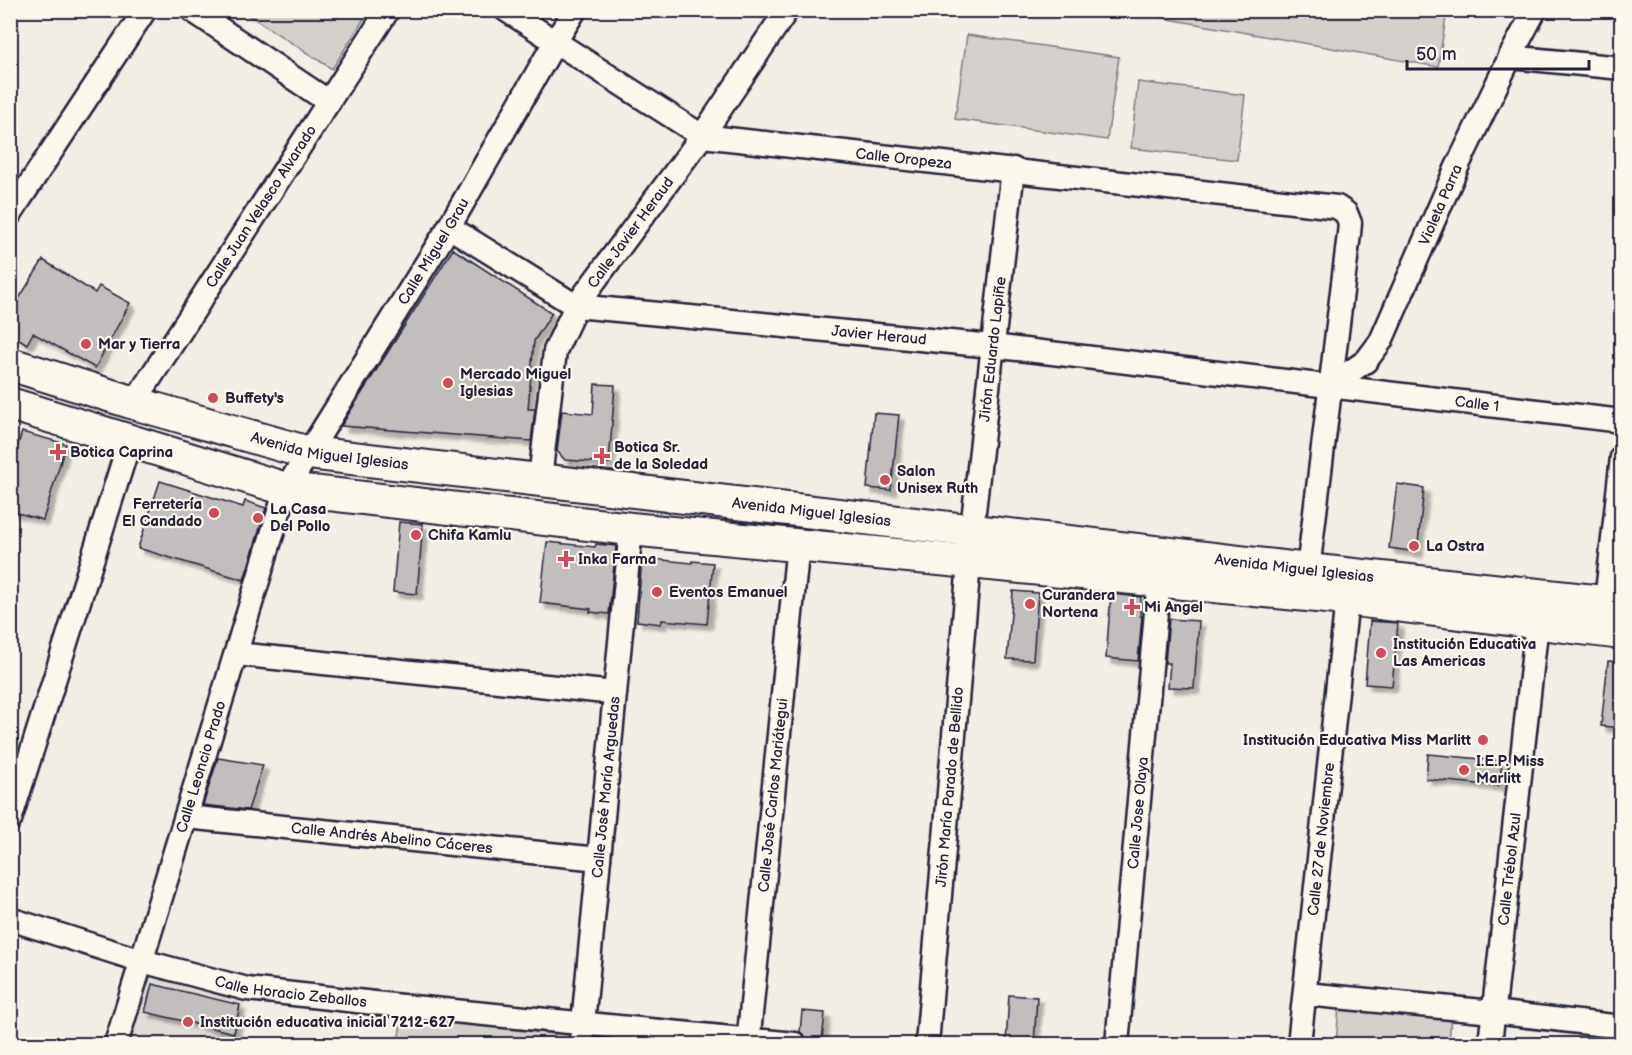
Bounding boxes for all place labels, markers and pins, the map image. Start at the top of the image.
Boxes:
place label: Mar y Tierra [98,335,180,354]
marker: Mar y Tierra [79,337,93,351]
place label: Mercado Miguel Iglesias [460,365,571,401]
marker: Mercado Miguel Iglesias [441,376,455,390]
place label: Buffety's [225,389,284,408]
marker: Buffety's [206,391,220,405]
place label: Botica Sr. de la Soledad [614,438,708,474]
place label: Botica Caprina [70,443,173,462]
marker: Botica Caprina [51,445,65,459]
marker: Botica Sr. de la Soledad [595,449,609,463]
place label: Salon Unisex Ruth [897,462,978,498]
marker: Salon Unisex Ruth [878,473,892,487]
place label: Ferretería El Candado [122,495,202,531]
place label: La Casa Del Pollo [270,500,331,536]
marker: Ferretería El Candado [207,506,221,520]
marker: La Casa Del Pollo [251,511,265,525]
place label: Chifa Kamlu [428,526,512,545]
marker: Chifa Kamlu [409,528,423,542]
place label: La Ostra [1426,537,1485,556]
marker: La Ostra [1407,539,1421,553]
place label: Inka Farma [578,550,656,569]
marker: Inka Farma [559,552,573,566]
place label: Eventos Emanuel [669,583,788,602]
marker: Eventos Emanuel [650,585,664,599]
place label: Curandera Nortena [1042,586,1115,622]
marker: Curandera Nortena [1023,597,1037,611]
place label: Mi Angel [1144,598,1203,617]
marker: Mi Angel [1125,600,1139,614]
place label: Institución Educativa Las Americas [1393,635,1536,671]
marker: Institución Educativa Las Americas [1374,646,1388,660]
place label: Institución Educativa Miss Marlitt [1243,731,1471,750]
marker: Institución Educativa Miss Marlitt [1476,733,1490,747]
place label: I.E.P. Miss Marlitt [1476,752,1544,788]
marker: I.E.P. Miss Marlitt [1457,763,1471,777]
place label: Institución educativa inicial 7212-627 [200,1013,455,1032]
marker: Institución educativa inicial 7212-627 [181,1015,195,1029]

